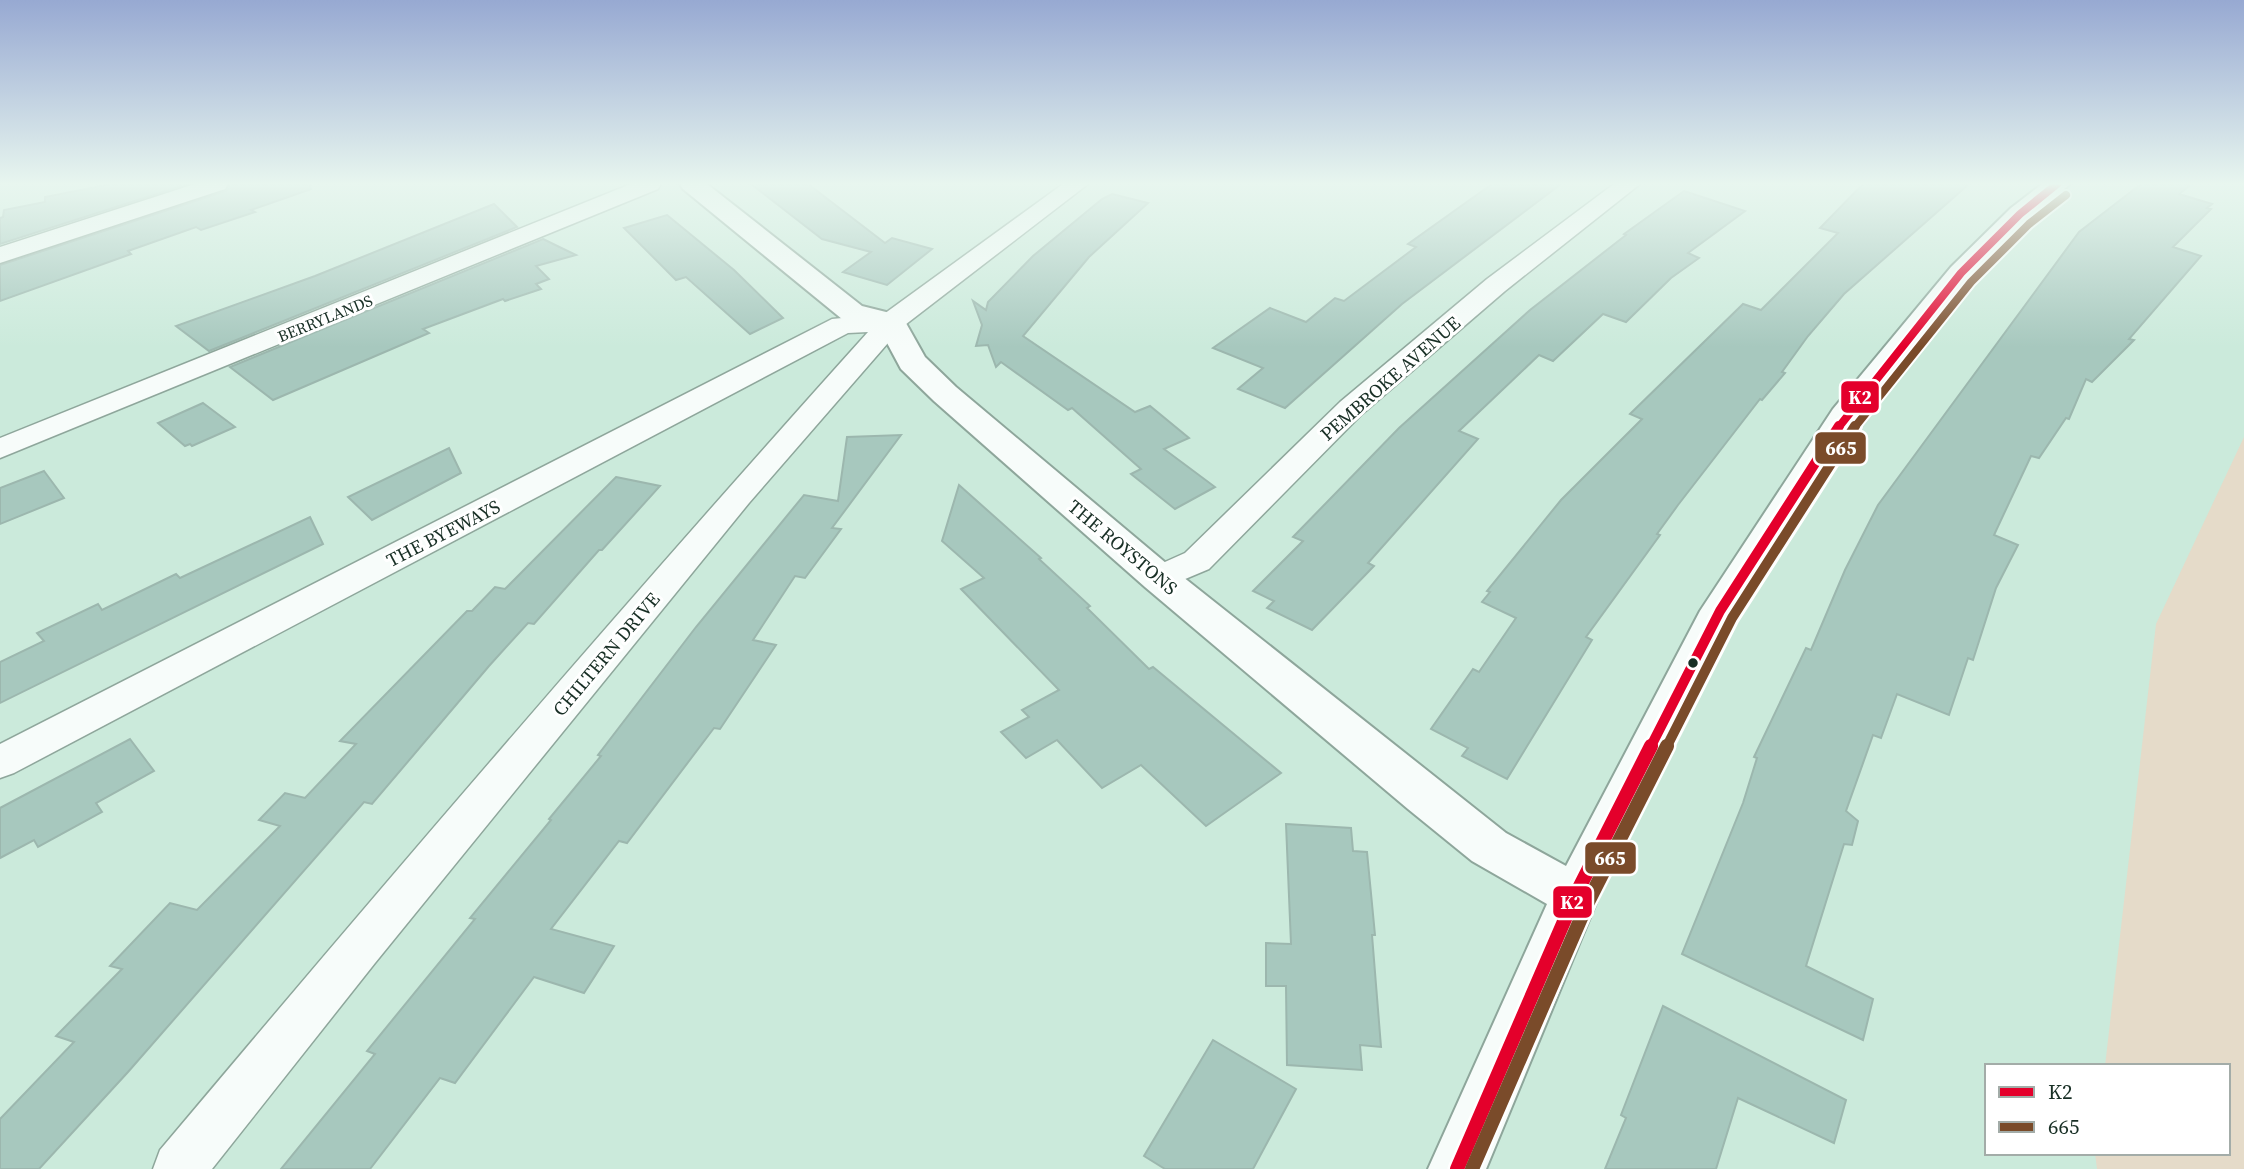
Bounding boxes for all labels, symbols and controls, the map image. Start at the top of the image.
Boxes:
street label: BERRYLANDS [274,289,376,347]
street label: PEMBROKE AVENUE [1314,310,1466,446]
line badge: K2 [1840,380,1880,414]
text: K2 [1848,384,1872,410]
line badge: 665 [1814,431,1867,465]
text: 665 [1826,435,1856,461]
street label: THE BYEWAYS [382,493,504,573]
street label: THE ROYSTONS [1063,493,1183,601]
street label: CHILTERN DRIVE [547,587,665,721]
unlabelled marker [1686,656,1700,670]
line badge: 665 [1584,841,1637,875]
text: 665 [1595,845,1625,871]
line badge: K2 [1552,885,1593,919]
text: K2 [1560,889,1584,915]
legend [1985,1064,2230,1155]
text: K2 [2048,1077,2073,1106]
text: 665 [2048,1112,2080,1141]

